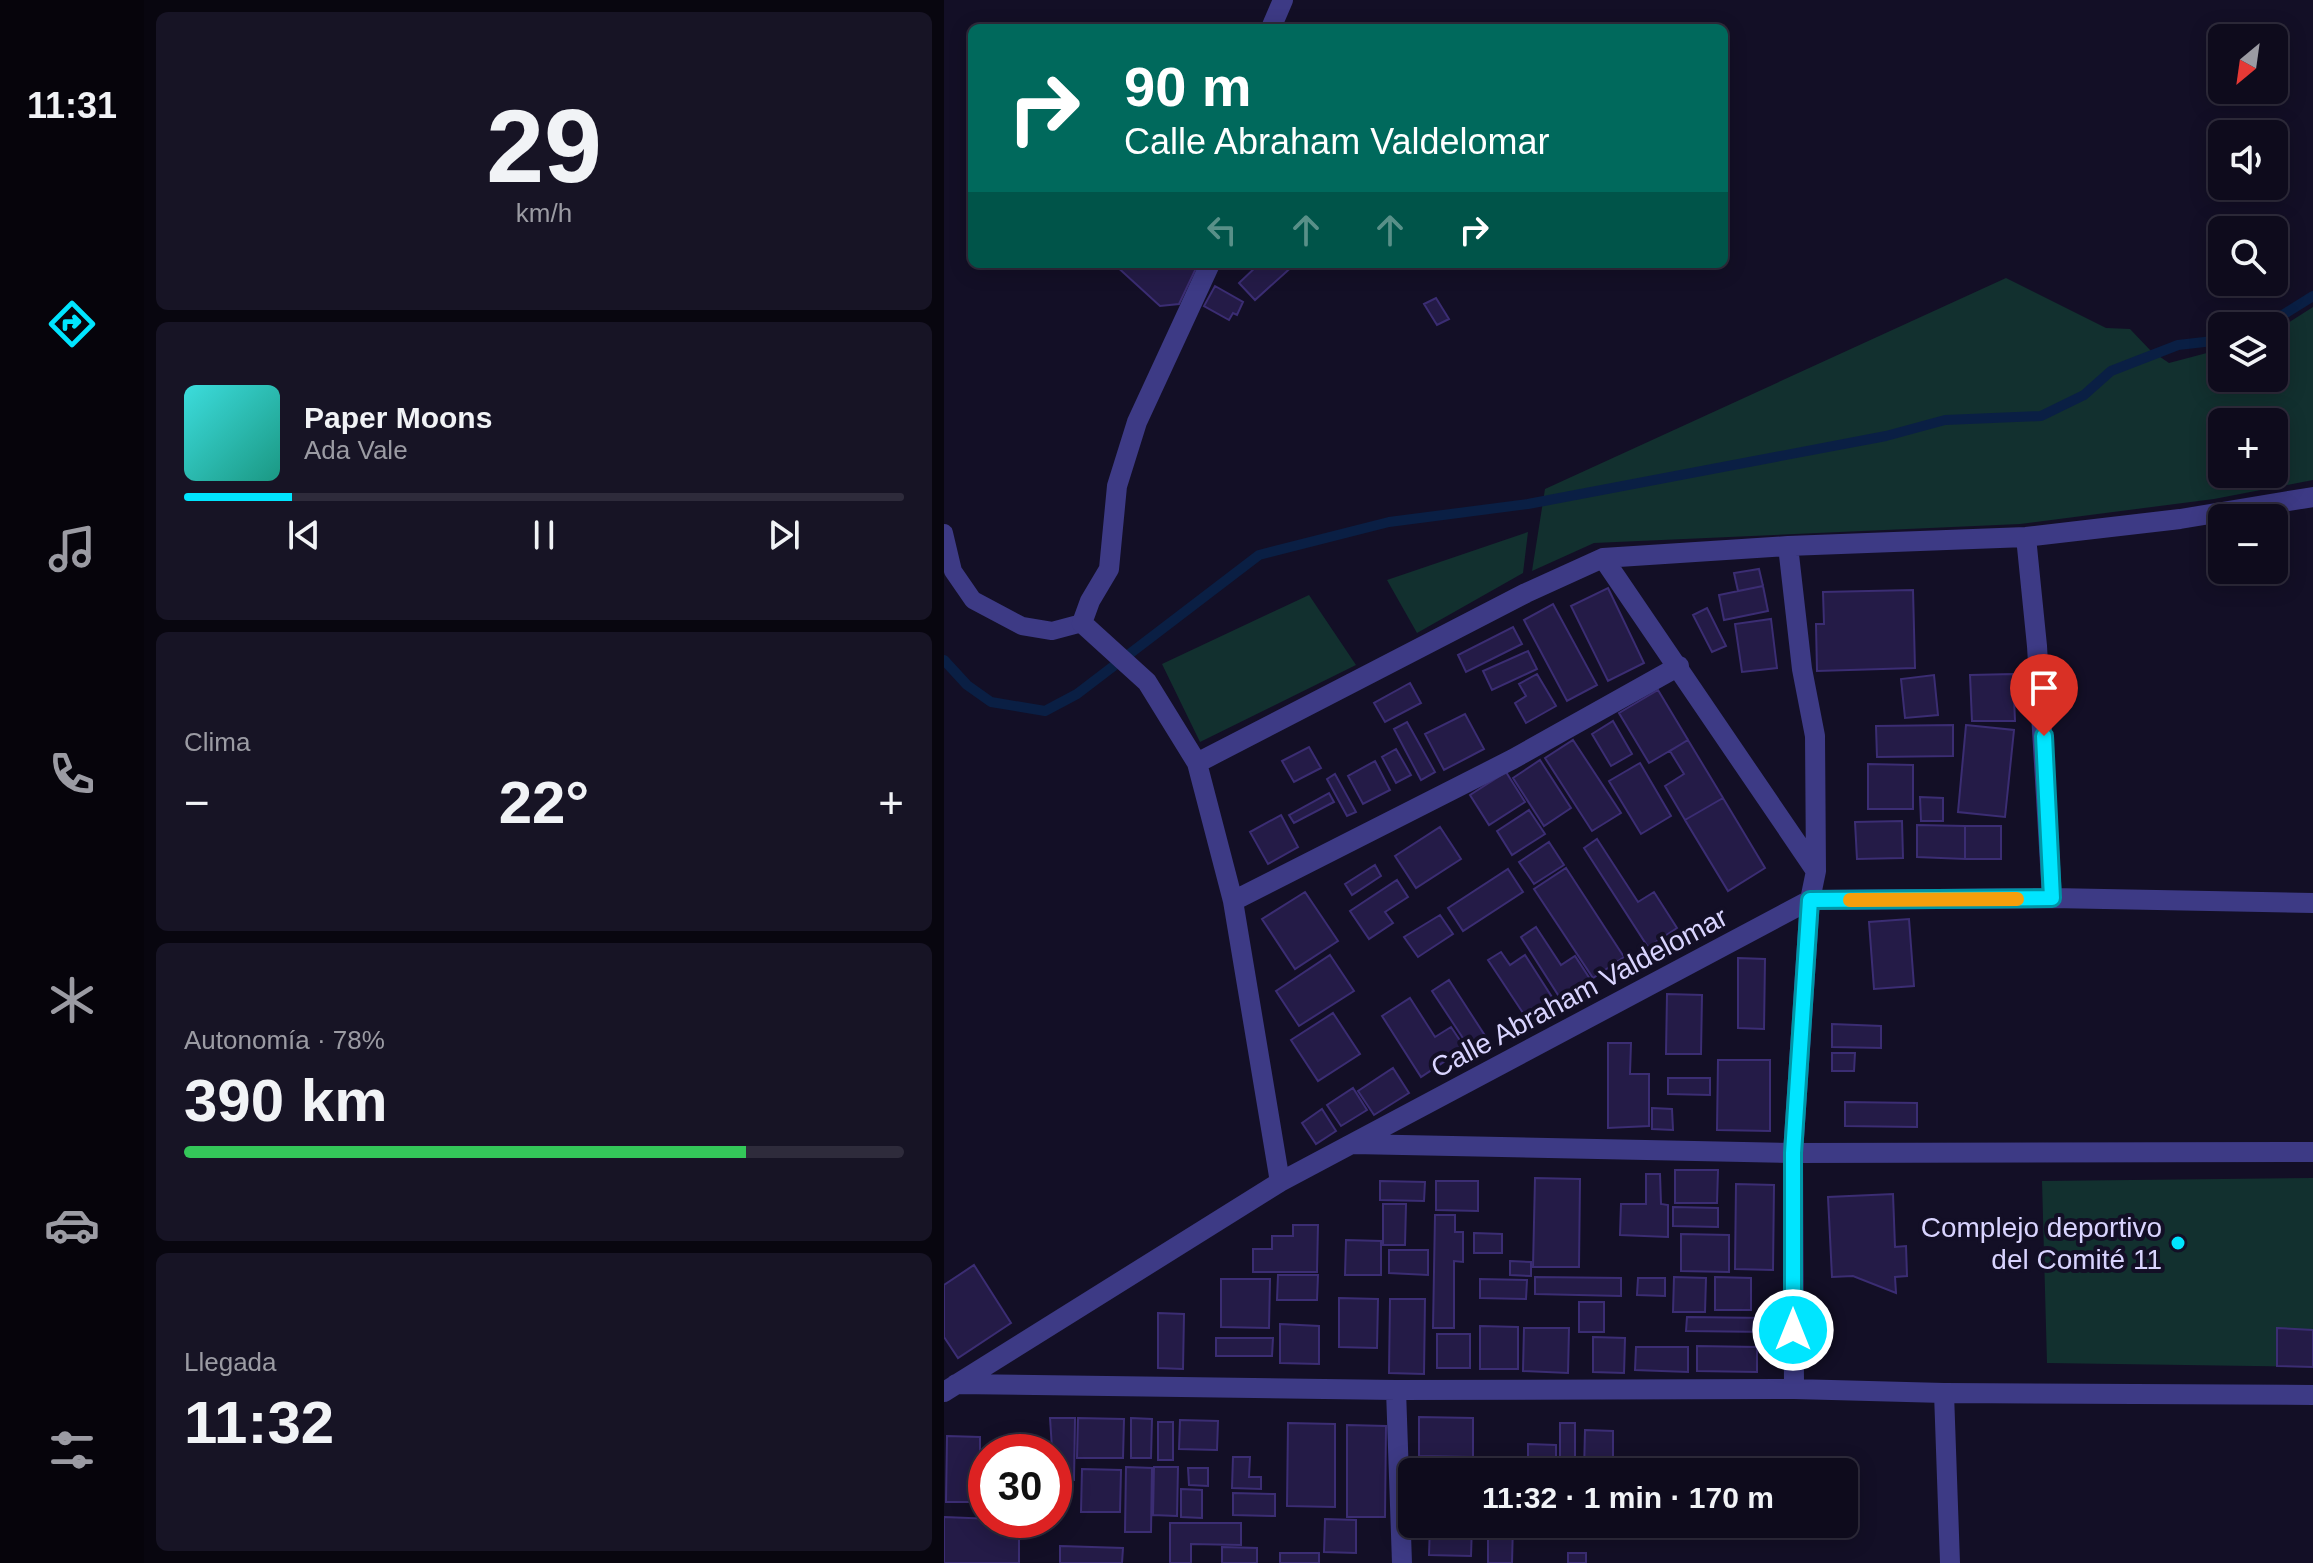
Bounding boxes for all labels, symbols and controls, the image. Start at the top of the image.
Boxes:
north arrow [2208,24,2288,104]
map controls [2208,24,2288,584]
text: 90 m [1124,55,1252,118]
icon: right [992,56,1096,160]
text: 11:31 [27,85,117,126]
text: 29 [486,88,602,204]
button: sound [2208,120,2288,200]
text: Calle Abraham Valdelomar [1124,121,1550,162]
text: km/h [516,198,572,228]
icon: left [1200,208,1244,252]
icon: ahead [1284,208,1328,252]
icon: ahead [1368,208,1412,252]
icon: right [1452,208,1496,252]
button: search [2208,216,2288,296]
icon: directions [44,296,100,352]
button: layers [2208,312,2288,392]
text: Paper Moons [304,401,492,434]
button: + [2208,408,2288,488]
text: Ada Vale [304,435,408,465]
button: − [2208,504,2288,584]
icon: previous [282,513,326,557]
icon: pause [522,513,566,557]
icon: next [762,513,806,557]
icon: music [44,521,100,577]
pin [2010,654,2078,736]
icon: arrive [2022,666,2066,710]
text: Clima [184,727,250,757]
icon: phone [44,746,100,802]
text: 22° [499,769,589,836]
text: − [184,778,210,827]
text: + [878,778,904,827]
street label: Calle Abraham Valdelomar [1426,901,1733,1084]
icon: climate [44,972,100,1028]
text: Autonomía · 78% [184,1025,385,1055]
text: 390 km [184,1067,388,1134]
icon: car [44,1197,100,1253]
place label: Complejo deportivo del Comité 11 [1921,1212,2162,1275]
marker: Complejo deportivo del Comité 11 [2169,1234,2187,1252]
position arrow [1751,1288,1835,1372]
text: Llegada [184,1347,277,1377]
text: 11:32 [184,1389,334,1456]
icon: filters [44,1422,100,1478]
speed limit sign: 30 [968,1434,1072,1538]
text: 11:32 · 1 min · 170 m [1482,1481,1774,1514]

